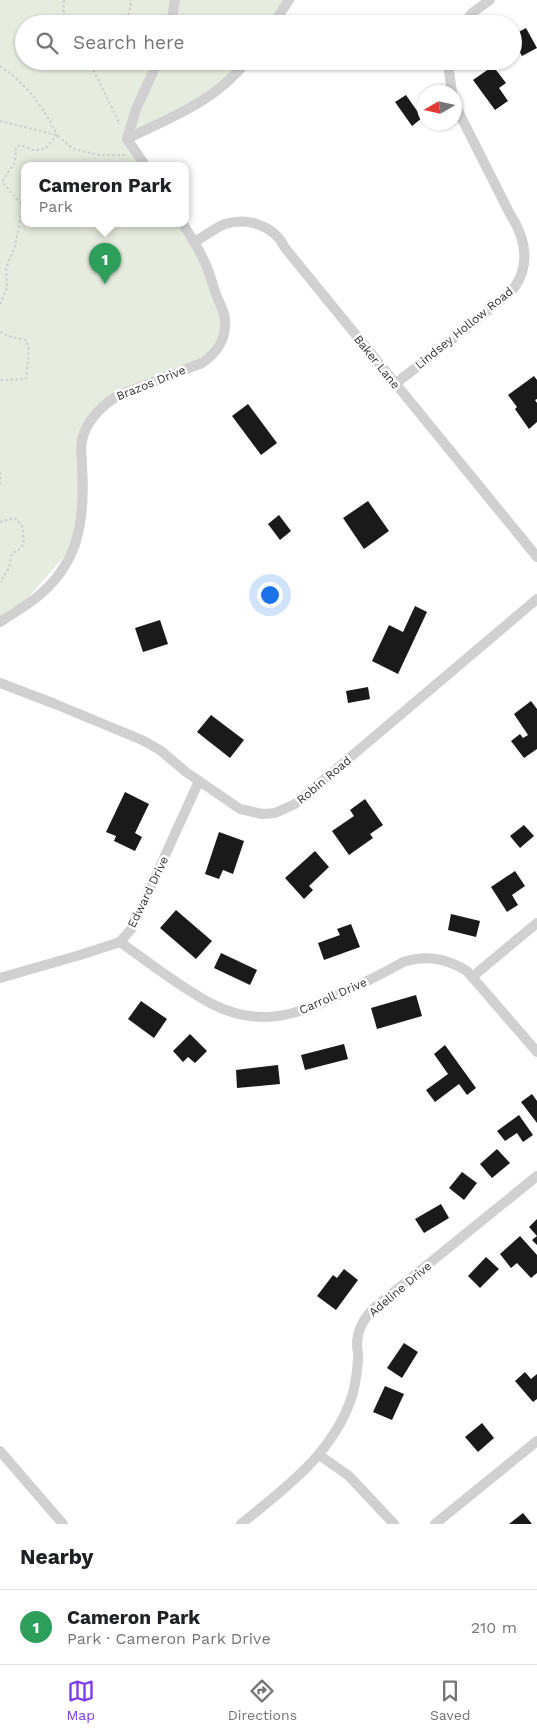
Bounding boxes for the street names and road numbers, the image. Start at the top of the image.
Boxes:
street label: Lindsey Hollow Road [412,284,516,372]
street label: Baker Lane [351,332,403,392]
street label: Brazos Drive [114,363,188,403]
street label: Robin Road [294,753,354,807]
street label: Edward Drive [125,854,171,930]
street label: Carroll Drive [297,975,369,1017]
street label: Adeline Drive [366,1259,434,1319]

